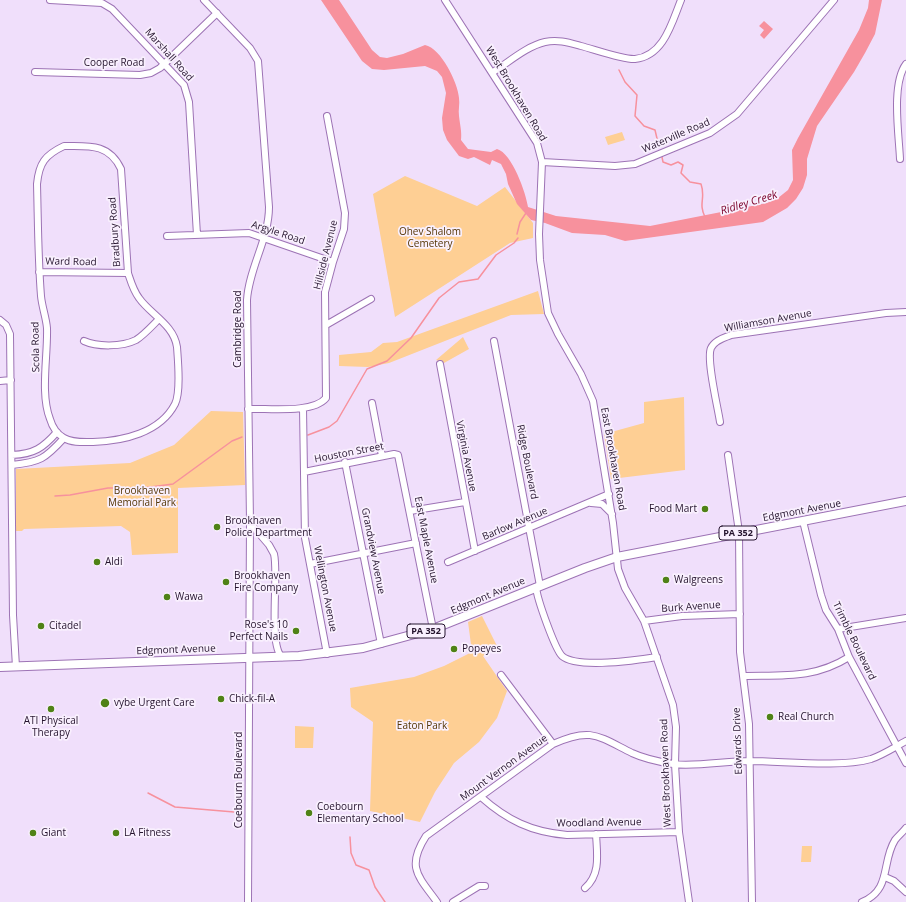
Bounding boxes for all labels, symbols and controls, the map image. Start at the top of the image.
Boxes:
street label: Marshall Road [142,26,196,84]
street label: West Brookhaven Road [483,44,549,144]
street label: Cooper Road [84,57,144,69]
street label: Waterville Road [640,116,712,156]
water label: Ridley Creek [719,188,779,218]
street label: Bradbury Road [107,197,123,267]
street label: Argyle Road [250,219,306,247]
street label: Hillside Avenue [312,219,340,291]
park label: Ohev Shalom Cemetery [399,226,461,250]
street label: Ward Road [45,256,97,268]
street label: Cambridge Road [232,290,244,368]
street label: Williamson Avenue [723,307,813,335]
street label: Scola Road [30,321,42,373]
street label: East Brookhaven Road [598,406,628,512]
street label: Virginia Avenue [453,419,479,493]
street label: Ridge Boulevard [514,424,540,500]
street label: Houston Street [313,440,385,466]
park label: Brookhaven Memorial Park [108,485,176,508]
street label: East Maple Avenue [412,496,440,584]
street label: Edgmont Avenue [762,498,842,524]
place label: Food Mart [649,503,697,515]
marker: Food Mart [700,504,710,514]
street label: Barlow Avenue [481,505,549,543]
street label: Grandview Avenue [359,507,387,595]
place label: Brookhaven Police Department [225,515,312,538]
marker: Brookhaven Police Department [212,522,222,532]
road number: PA 352 [719,526,757,540]
street label: Wellington Avenue [311,545,339,633]
place label: Aldi [105,556,122,568]
marker: Aldi [92,557,102,567]
place label: Brookhaven Fire Company [234,570,298,594]
place label: Walgreens [674,574,723,586]
street label: Edgmont Avenue [449,575,527,617]
marker: Walgreens [661,575,671,585]
marker: Brookhaven Fire Company [221,577,231,587]
place label: Wawa [175,591,203,603]
marker: Wawa [162,592,172,602]
street label: Burk Avenue [661,599,721,615]
street label: Trimble Boulevard [830,600,878,682]
place label: Rose's 10 Perfect Nails [229,619,288,642]
place label: Citadel [49,620,81,632]
marker: Citadel [36,621,46,631]
road number: PA 352 [407,624,445,638]
marker: Rose's 10 Perfect Nails [291,626,301,636]
street label: Edgmont Avenue [136,643,216,657]
place label: Popeyes [462,643,501,655]
marker: Popeyes [449,644,459,654]
place label: Chick-fil-A [229,693,275,705]
marker: Chick-fil-A [216,694,226,704]
marker: vybe Urgent Care [99,697,111,709]
place label: vybe Urgent Care [114,697,195,709]
marker: ATI Physical Therapy [46,704,56,714]
street label: Edwards Drive [731,707,745,775]
place label: Real Church [778,711,834,723]
marker: Real Church [765,712,775,722]
place label: ATI Physical Therapy [24,715,78,738]
street label: West Brookhaven Road [658,719,674,827]
park label: Eaton Park [397,720,447,732]
street label: Coebourn Boulevard [233,732,245,828]
street label: Mount Vernon Avenue [458,732,550,804]
place label: Coebourn Elementary School [317,801,403,824]
marker: Coebourn Elementary School [304,808,314,818]
street label: Woodland Avenue [556,816,642,830]
place label: Giant [41,827,66,839]
place label: LA Fitness [124,827,171,839]
marker: Giant [28,828,38,838]
marker: LA Fitness [111,828,121,838]

